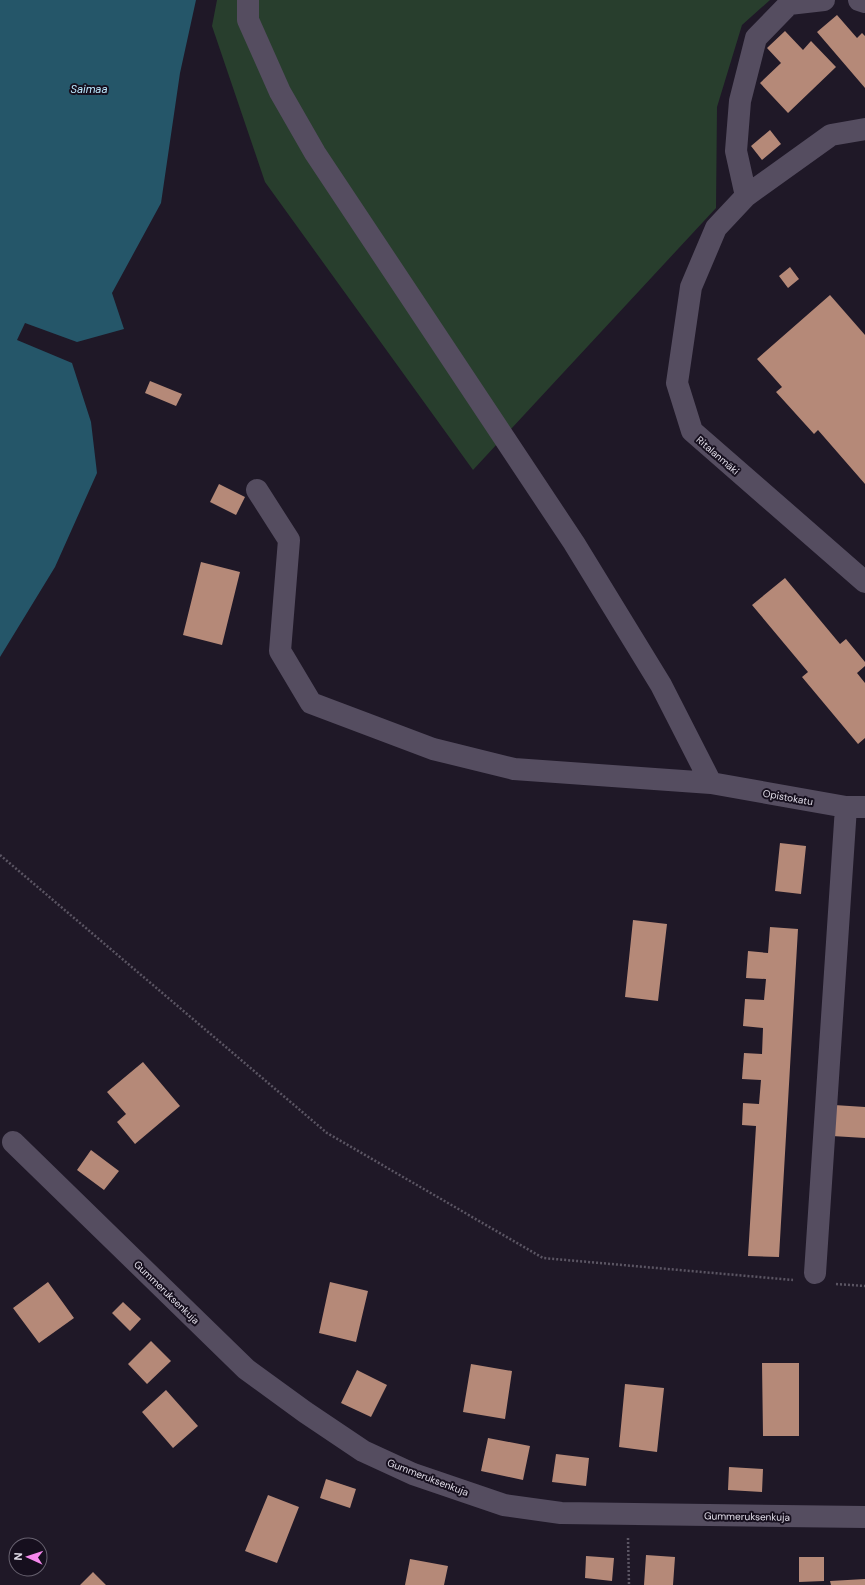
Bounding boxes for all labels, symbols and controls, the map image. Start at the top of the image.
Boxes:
water label: Saimaa [71,82,108,96]
street label: Ritalanmäki [693,433,742,478]
street label: Opistokatu [762,787,814,808]
street label: Gummeruksenkuja [131,1258,202,1327]
street label: Gummeruksenkuja [385,1456,470,1499]
street label: Gummeruksenkuja [704,1509,790,1524]
north arrow [8,1537,48,1577]
text: N [11,1552,25,1561]

